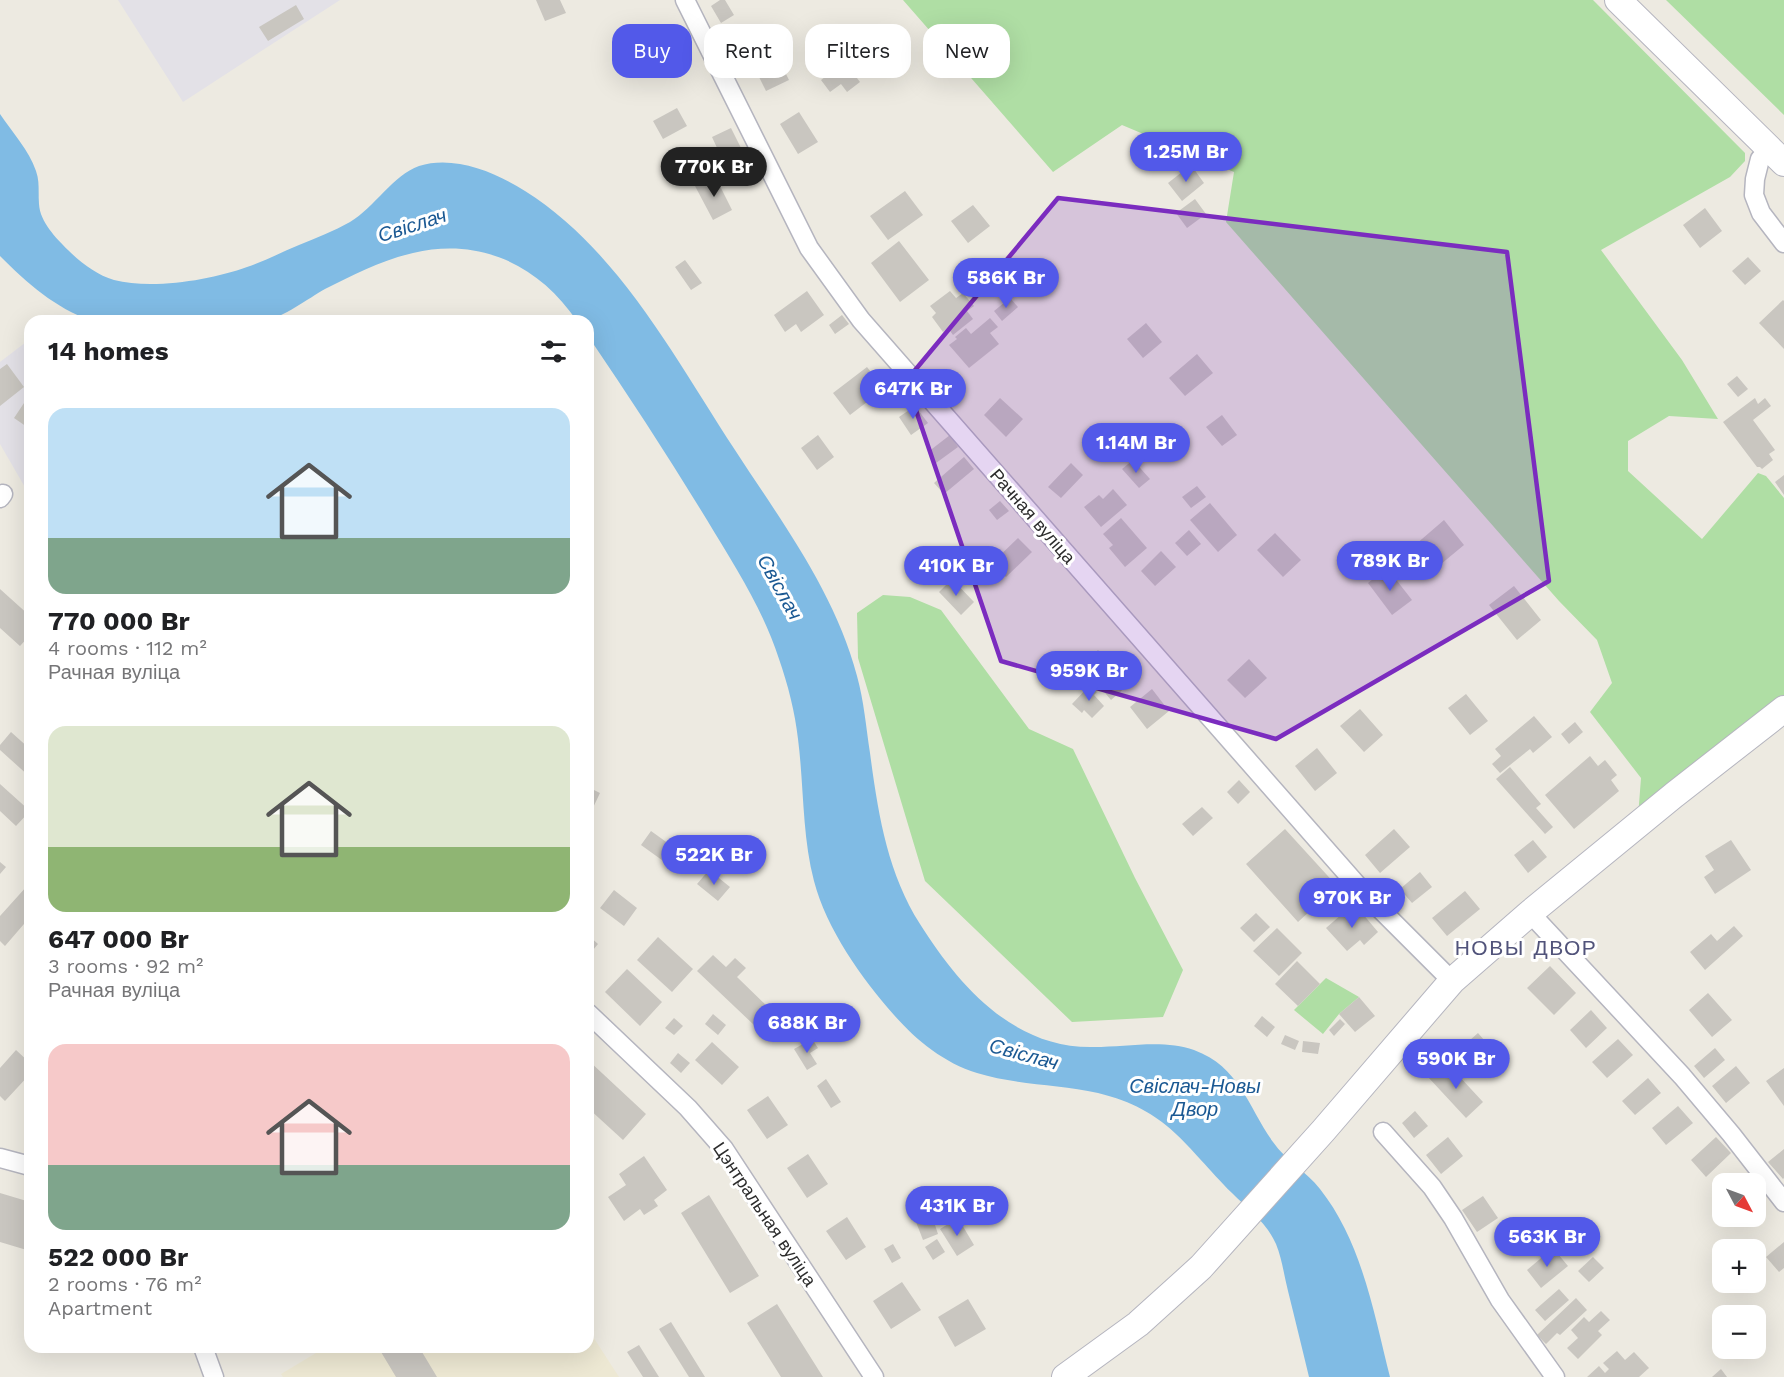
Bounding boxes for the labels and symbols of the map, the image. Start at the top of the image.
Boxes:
pin: 1.25M Br [1124,132,1248,183]
pin: 770K Br [659,147,769,198]
water label: Свіслач [375,203,449,247]
pin: 586K Br [951,258,1061,309]
pin: 647K Br [858,369,968,420]
pin: 1.14M Br [1074,423,1198,474]
street label: Рачная вуліца [986,464,1081,568]
pin: 789K Br [1335,541,1445,592]
pin: 410K Br [901,546,1011,597]
water label: Свіслач [752,550,808,624]
pin: 959K Br [1034,651,1144,702]
pin: 522K Br [659,835,769,886]
pin: 970K Br [1297,878,1407,929]
district label: НОВЫ ДВОР [1455,935,1597,960]
pin: 688K Br [752,1003,862,1054]
water label: Свіслач [987,1033,1061,1075]
pin: 590K Br [1401,1039,1511,1090]
water label: Свіслач-Новы Двор [1129,1074,1261,1121]
street label: Цэнтральная вуліца [709,1138,822,1291]
north arrow [1712,1173,1766,1227]
pin: 431K Br [902,1186,1012,1237]
pin: 563K Br [1492,1217,1602,1268]

